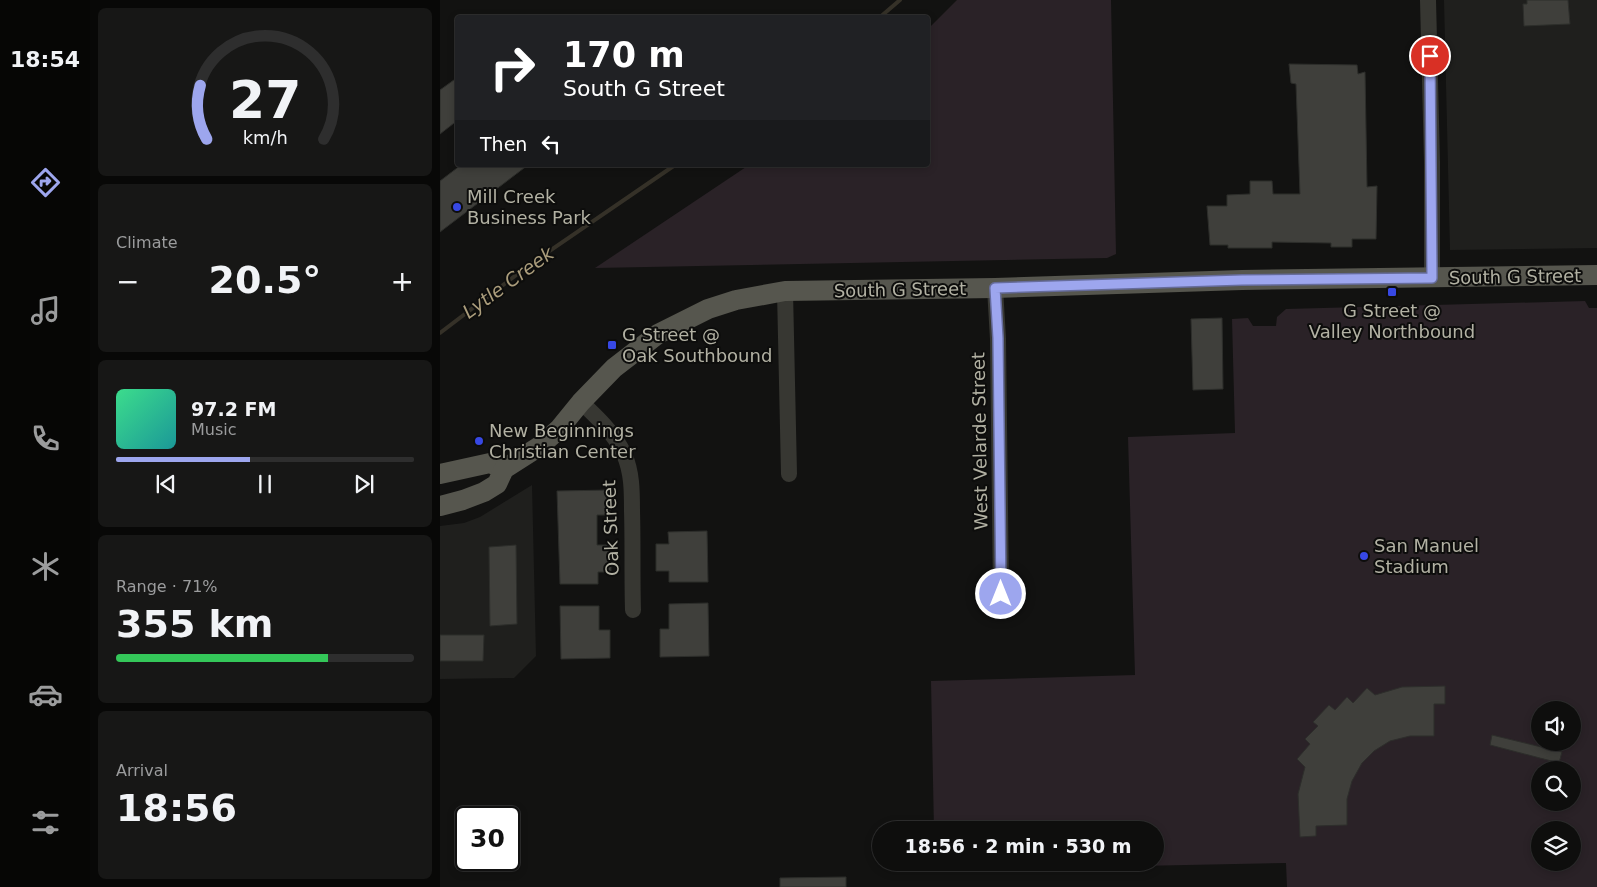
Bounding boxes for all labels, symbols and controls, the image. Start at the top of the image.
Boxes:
icon: right [480,35,545,100]
text: 170 m [563,35,685,75]
pin [1409,35,1451,77]
icon: arrive [1416,42,1444,70]
text: 18:54 [10,47,80,72]
text: 27 [229,70,301,130]
text: South G Street [563,76,725,101]
text: km/h [242,127,288,148]
icon: left [537,130,565,158]
text: Then [480,133,527,155]
icon: directions [28,165,63,200]
place label: Mill Creek Business Park [467,186,592,228]
marker: Mill Creek Business Park [451,201,463,213]
text: Climate [116,233,178,252]
water label: Lytle Creek [458,241,559,322]
text: 20.5° [209,258,321,302]
text: − [116,265,139,298]
text: + [391,265,414,298]
street label: South G Street [1449,265,1581,288]
street label: South G Street [834,278,966,301]
marker: G Street @ Valley Northbound [1386,286,1398,298]
icon: music [28,293,63,328]
place label: G Street @ Valley Northbound [1309,300,1475,342]
place label: G Street @ Oak Southbound [622,324,772,366]
marker: G Street @ Oak Southbound [606,339,618,351]
street label: West Velarde Street [967,352,992,530]
text: 97.2 FM [191,398,276,420]
text: Music [191,420,237,439]
place label: New Beginnings Christian Center [489,420,636,462]
icon: phone [28,421,63,456]
marker: New Beginnings Christian Center [473,435,485,447]
icon: previous [152,470,180,498]
icon: pause [251,470,279,498]
icon: next [350,470,378,498]
street label: Oak Street [598,480,623,576]
place label: San Manuel Stadium [1374,535,1479,577]
icon: climate [28,549,63,584]
marker: San Manuel Stadium [1358,550,1370,562]
position arrow [974,567,1026,619]
text: Range · 71% [116,577,218,596]
text: 355 km [116,602,273,646]
icon: car [28,677,63,712]
map controls [1531,701,1581,871]
button: sound [1531,701,1581,751]
text: Arrival [116,761,168,780]
button: search [1531,761,1581,811]
text: 18:56 [116,786,237,830]
icon: filters [28,805,63,840]
speed limit sign: 30 [455,806,520,871]
button: layers [1531,821,1581,871]
text: 18:56 · 2 min · 530 m [904,835,1132,857]

